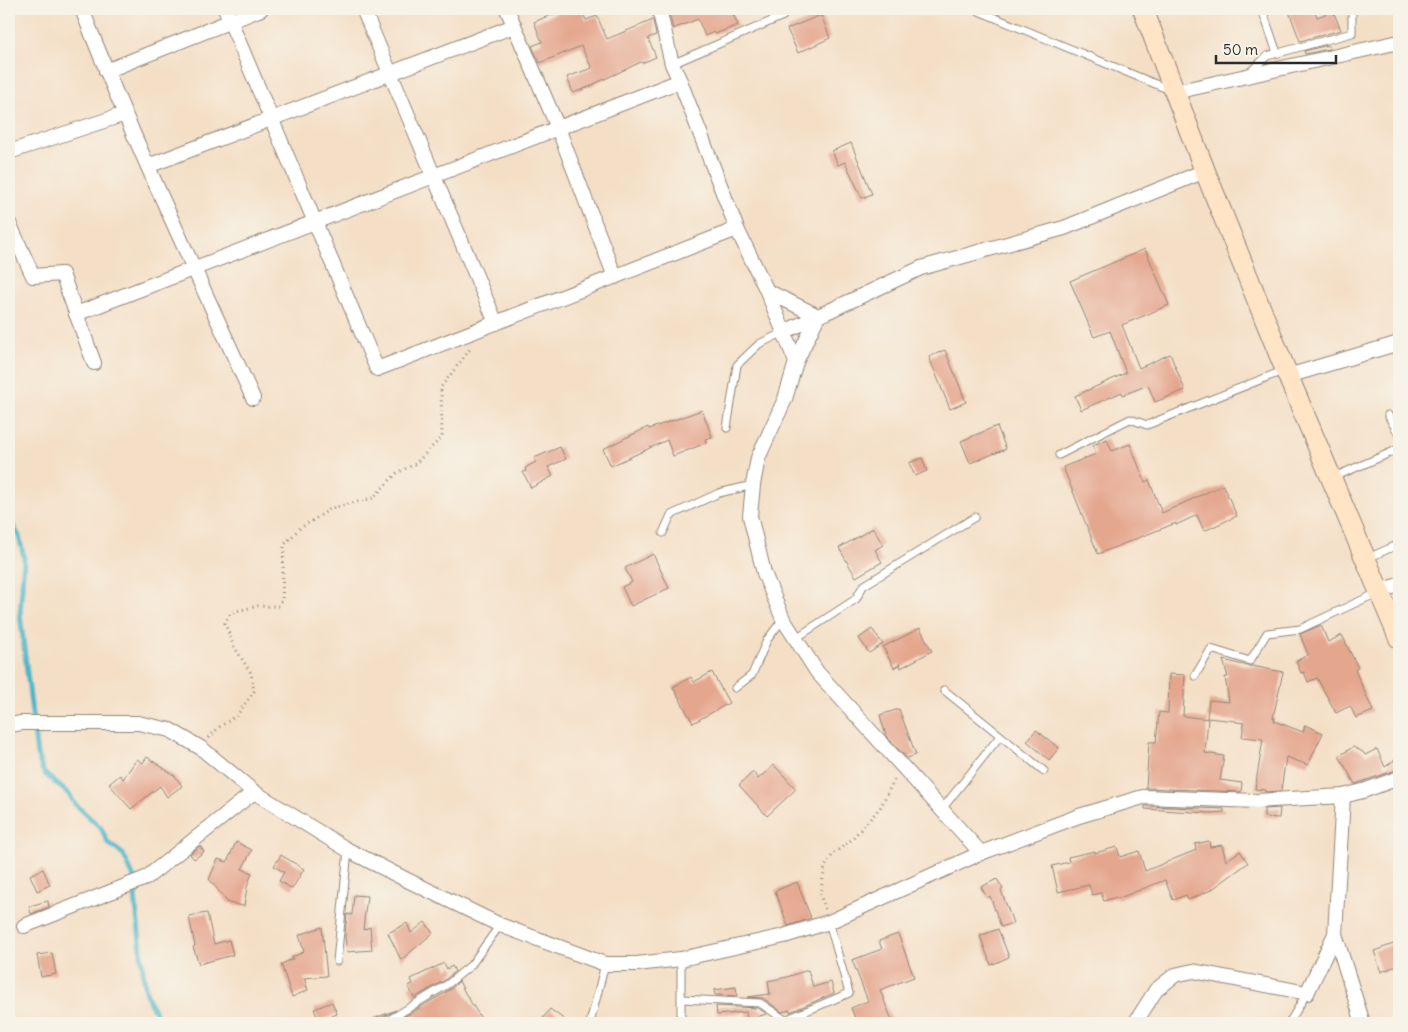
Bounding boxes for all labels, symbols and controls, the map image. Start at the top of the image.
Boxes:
scale bar [1216,32,1336,64]
text: 50 m [1223,40,1258,59]

